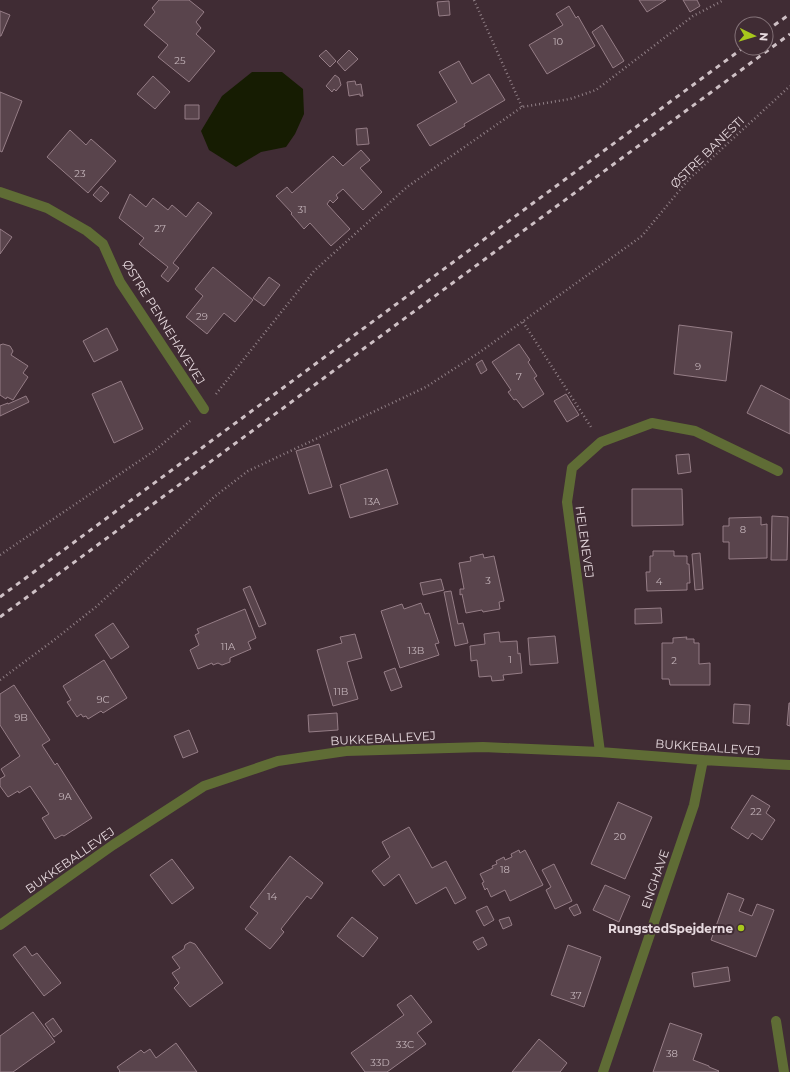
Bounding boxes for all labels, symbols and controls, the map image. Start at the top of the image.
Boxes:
north arrow [734,16,774,56]
text: N [757,32,771,42]
house number: 10 [553,35,563,48]
house number: 25 [174,54,186,67]
street label: ØSTRE BANESTI [667,113,747,191]
house number: 23 [74,167,86,180]
house number: 31 [297,203,307,216]
house number: 27 [154,222,166,235]
street label: ØSTRE PENNEHAVEVEJ [119,257,209,387]
house number: 29 [196,310,208,323]
house number: 9 [695,360,701,373]
house number: 7 [516,370,522,383]
house number: 13A [364,495,381,508]
street label: HELENEVEJ [573,505,597,579]
house number: 8 [740,523,746,536]
house number: 3 [485,574,491,587]
house number: 4 [656,575,663,588]
house number: 11A [221,640,236,653]
house number: 13B [408,644,424,657]
house number: 1 [508,653,512,666]
house number: 2 [671,654,677,667]
house number: 11B [334,685,348,698]
house number: 9C [96,693,110,706]
house number: 9B [14,711,28,724]
street label: BUKKEBALLEVEJ [330,728,436,748]
street label: BUKKEBALLEVEJ [655,736,761,758]
house number: 9A [58,790,72,803]
house number: 22 [750,805,762,818]
street label: BUKKEBALLEVEJ [22,824,118,896]
house number: 20 [614,830,627,843]
street label: ENGHAVE [638,848,672,910]
house number: 18 [500,863,510,876]
house number: 14 [267,890,277,903]
place label: RungstedSpejderne [608,921,733,936]
marker: RungstedSpejderne [736,923,746,933]
house number: 37 [570,989,582,1002]
house number: 33C [396,1038,414,1051]
house number: 38 [666,1047,678,1060]
house number: 33D [370,1056,390,1069]

